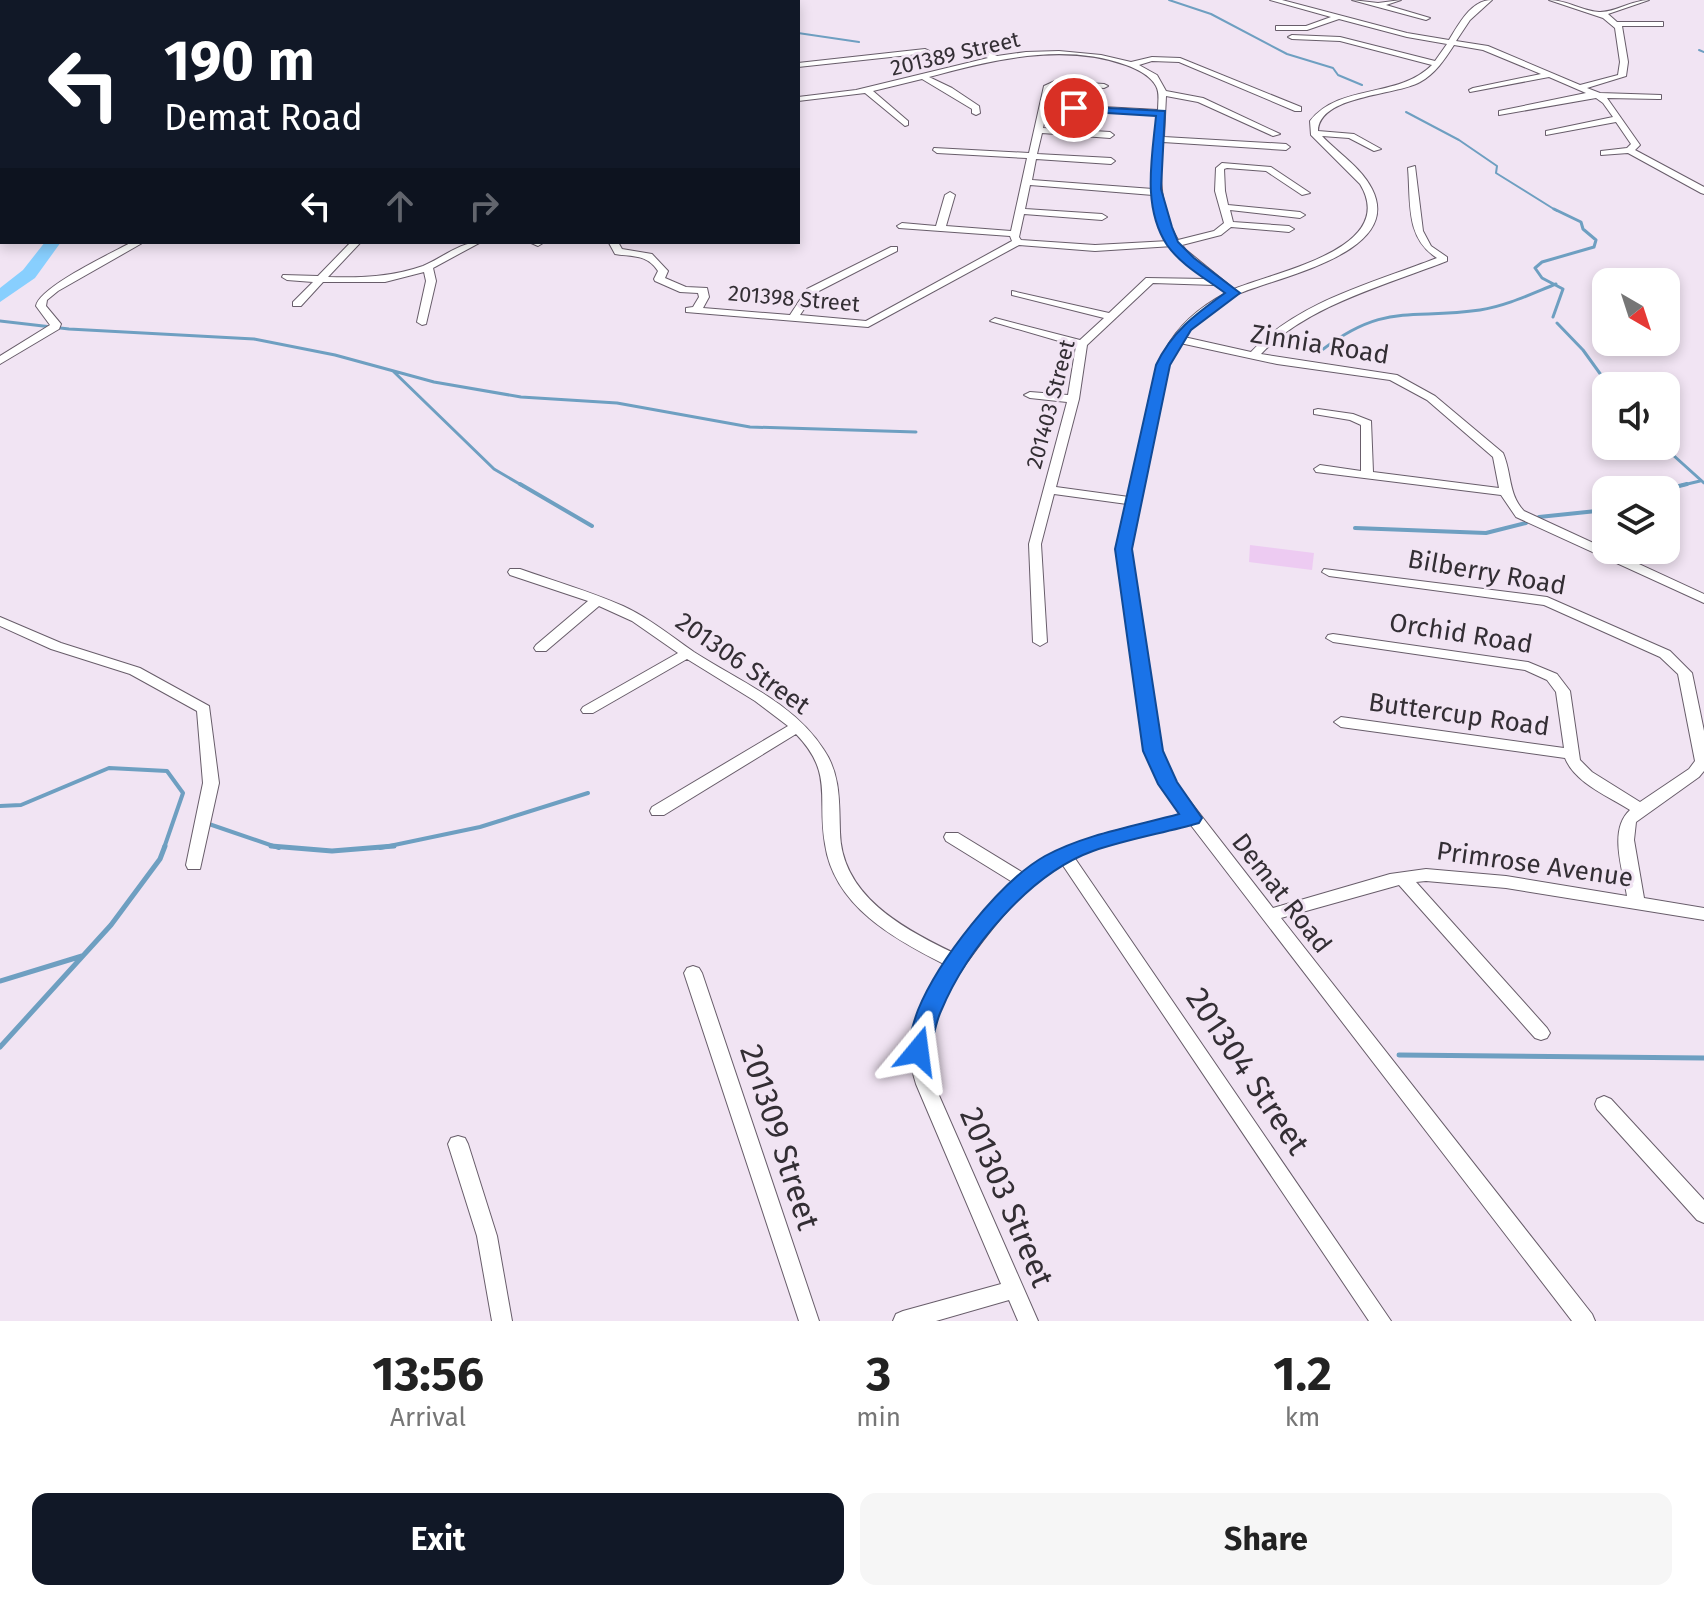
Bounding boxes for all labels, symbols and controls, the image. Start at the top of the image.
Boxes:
street label: 201389 Street [888,25,1022,81]
text: 190 m [164,28,315,95]
icon: left [32,32,136,136]
pin [1040,74,1108,142]
icon: arrive [1052,86,1096,130]
text: Demat Road [164,96,363,140]
icon: left [294,184,338,228]
icon: ahead [378,184,422,228]
icon: right [462,184,506,228]
north arrow [1592,268,1680,356]
map controls [1592,268,1680,564]
street label: 201398 Street [727,279,861,318]
street label: Zinnia Road [1249,318,1391,371]
street label: 201403 Street [1020,337,1081,472]
button: sound [1592,372,1680,460]
button: layers [1592,476,1680,564]
street label: Bilberry Road [1405,543,1568,602]
street label: 201306 Street [670,606,816,721]
street label: Orchid Road [1387,607,1535,660]
street label: Buttercup Road [1366,686,1551,743]
street label: Demat Road [1225,827,1338,959]
street label: Primrose Avenue [1435,835,1635,894]
street label: 201304 Street [1178,980,1318,1162]
position arrow [876,1009,960,1093]
street label: 201309 Street [732,1040,828,1235]
street label: 201303 Street [952,1101,1062,1293]
text: 13:56 [372,1345,484,1403]
text: 3 [866,1345,891,1403]
text: 1.2 [1273,1345,1332,1403]
text: Arrival [390,1402,466,1433]
text: min [856,1402,901,1433]
text: km [1285,1402,1320,1433]
button: Exit [32,1493,844,1585]
button: Share [860,1493,1672,1585]

